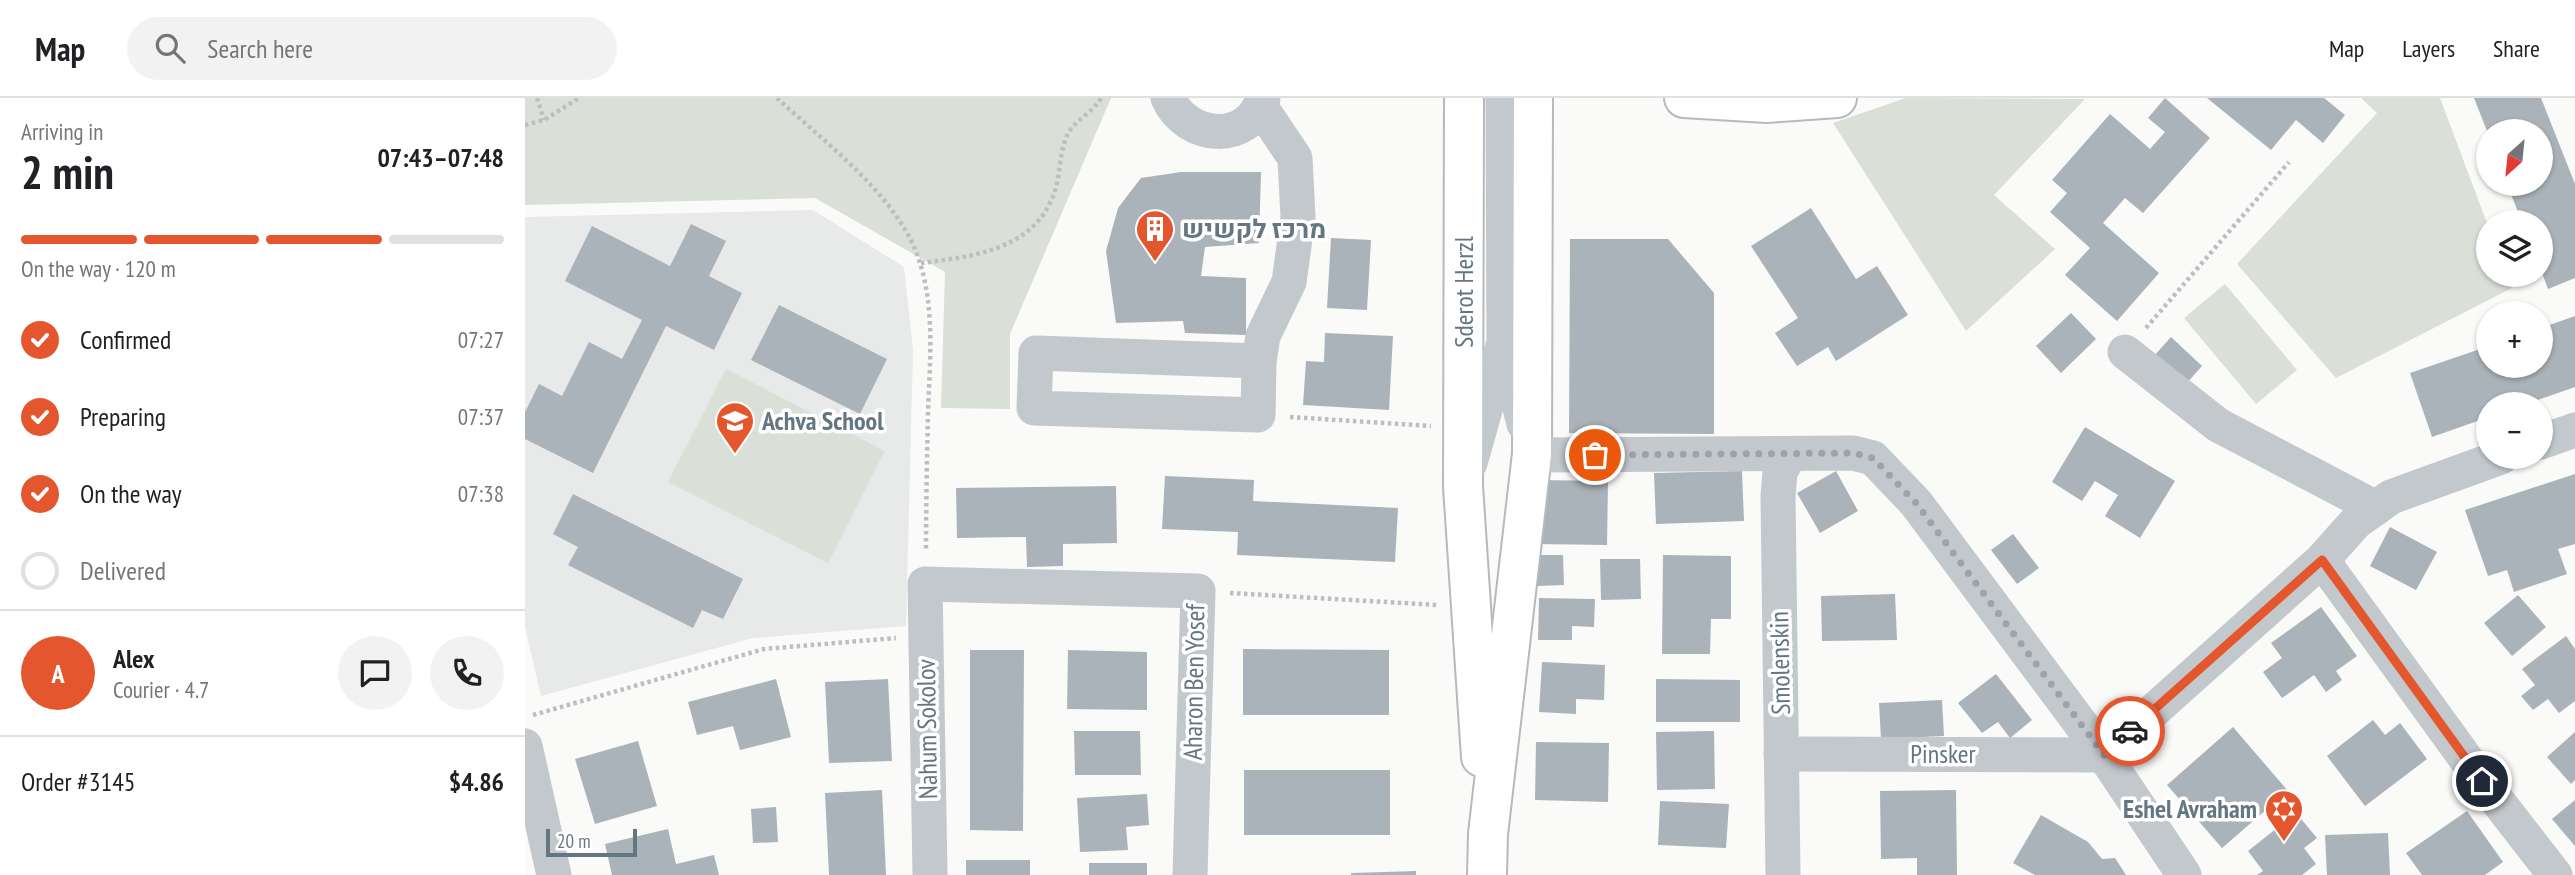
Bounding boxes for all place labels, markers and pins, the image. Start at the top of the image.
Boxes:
building icon: מרכז לקשיש [1134,208,1176,263]
place label: מרכז לקשיש [1182,212,1326,245]
school or university icon: Achva School [714,400,756,455]
place label: Achva School [761,404,884,437]
pin [1565,425,1625,485]
pin [2452,751,2512,811]
synagogue icon: Eshel Avraham [2263,788,2305,843]
place label: Eshel Avraham [2123,792,2257,825]

